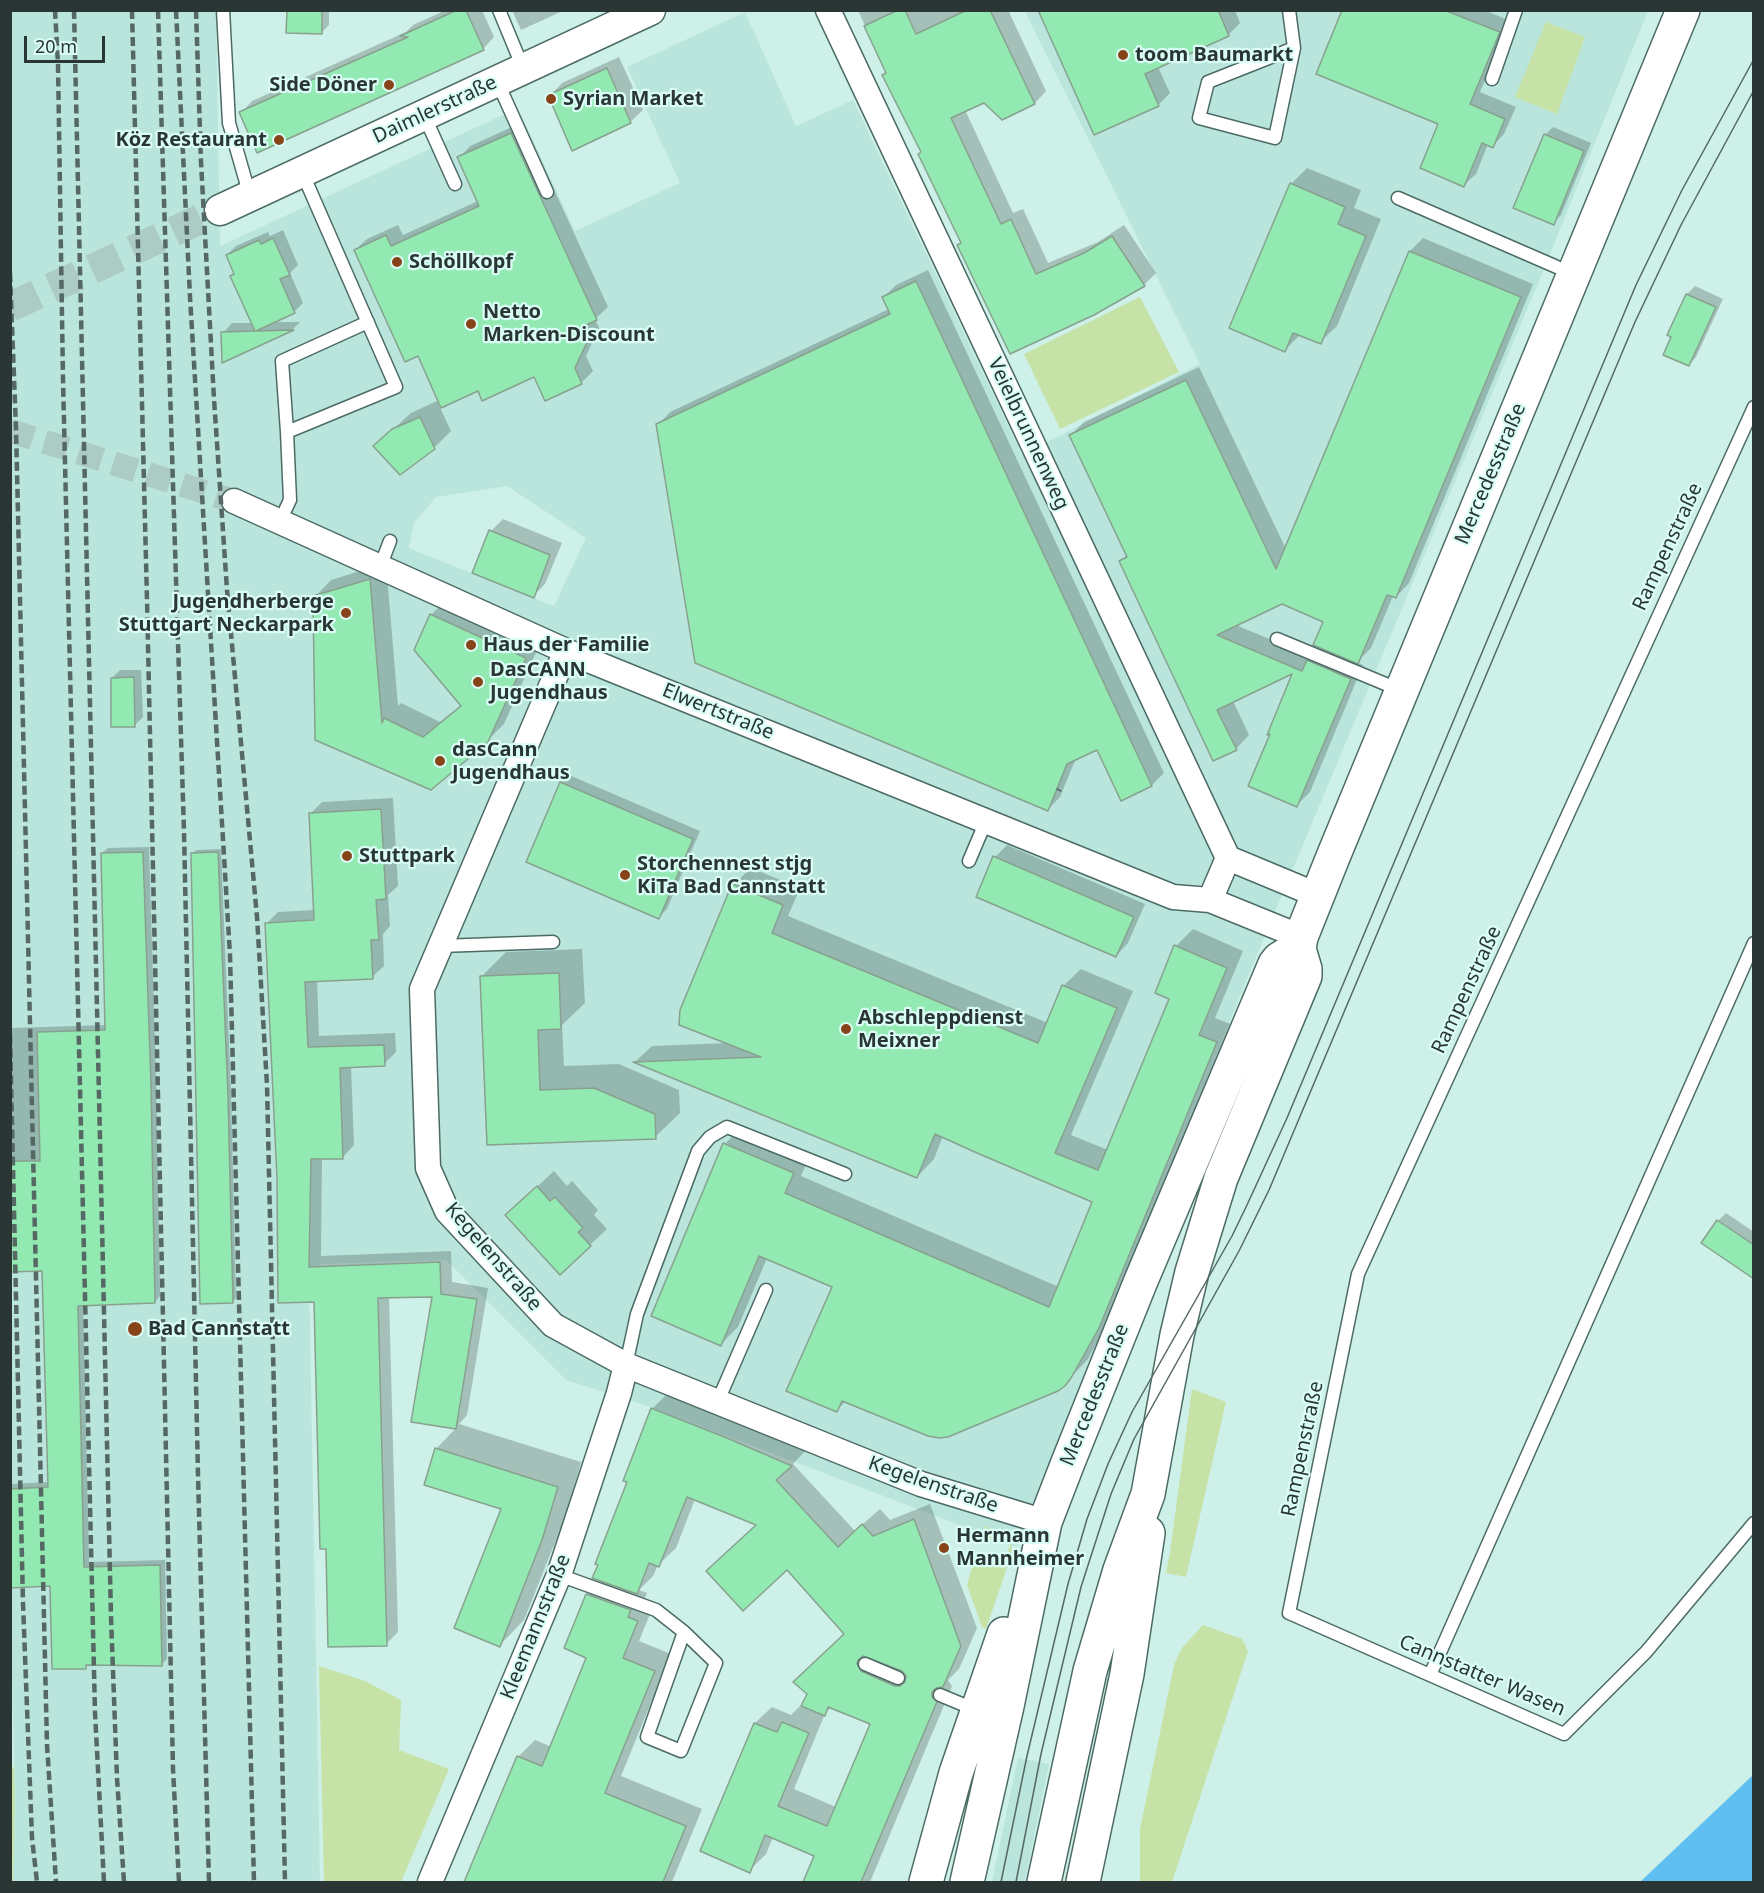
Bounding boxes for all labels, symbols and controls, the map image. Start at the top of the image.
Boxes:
scale bar [27,24,108,62]
text: 20 m [35,34,77,58]
place label: toom Baumarkt [1135,43,1293,67]
marker: toom Baumarkt [1116,48,1130,62]
street label: Daimlerstraße [369,71,501,149]
place label: Side Döner [269,73,377,97]
marker: Side Döner [382,78,396,92]
place label: Syrian Market [563,87,703,111]
marker: Syrian Market [544,92,558,106]
place label: Köz Restaurant [115,128,267,152]
marker: Köz Restaurant [272,133,286,147]
place label: Schöllkopf [409,250,513,274]
marker: Schöllkopf [390,255,404,269]
place label: Netto Marken-Discount [483,300,655,347]
marker: Netto Marken-Discount [464,317,478,331]
street label: Veielbrunnenweg [982,354,1074,514]
street label: Mercedesstraße [1450,400,1532,548]
street label: Rampenstraße [1628,479,1708,615]
place label: Jugendherberge Stuttgart Neckarpark [119,590,334,637]
marker: Jugendherberge Stuttgart Neckarpark [339,606,353,620]
place label: Haus der Familie [483,633,650,657]
marker: Haus der Familie [464,638,478,652]
place label: DasCANN Jugendhaus [490,658,608,705]
marker: DasCANN Jugendhaus [471,675,485,689]
street label: Elwertstraße [659,679,777,745]
place label: dasCann Jugendhaus [452,738,570,785]
marker: dasCann Jugendhaus [433,754,447,768]
place label: Stuttpark [359,844,455,868]
marker: Stuttpark [340,849,354,863]
place label: Storchennest stjg KiTa Bad Cannstatt [637,852,825,899]
marker: Storchennest stjg KiTa Bad Cannstatt [618,868,632,882]
street label: Rampenstraße [1427,922,1507,1058]
place label: Abschleppdienst Meixner [858,1006,1023,1053]
marker: Abschleppdienst Meixner [839,1022,853,1036]
street label: Kegelenstraße [439,1198,547,1316]
place label: Bad Cannstatt [148,1317,290,1341]
marker: Bad Cannstatt [126,1320,144,1338]
street label: Mercedesstraße [1056,1320,1134,1470]
street label: Rampenstraße [1277,1379,1329,1519]
street label: Kegelenstraße [865,1452,1001,1518]
place label: Hermann Mannheimer [956,1524,1084,1571]
marker: Hermann Mannheimer [937,1541,951,1555]
street label: Kleemannstraße [496,1551,576,1703]
street label: Cannstatter Wasen [1395,1630,1569,1722]

